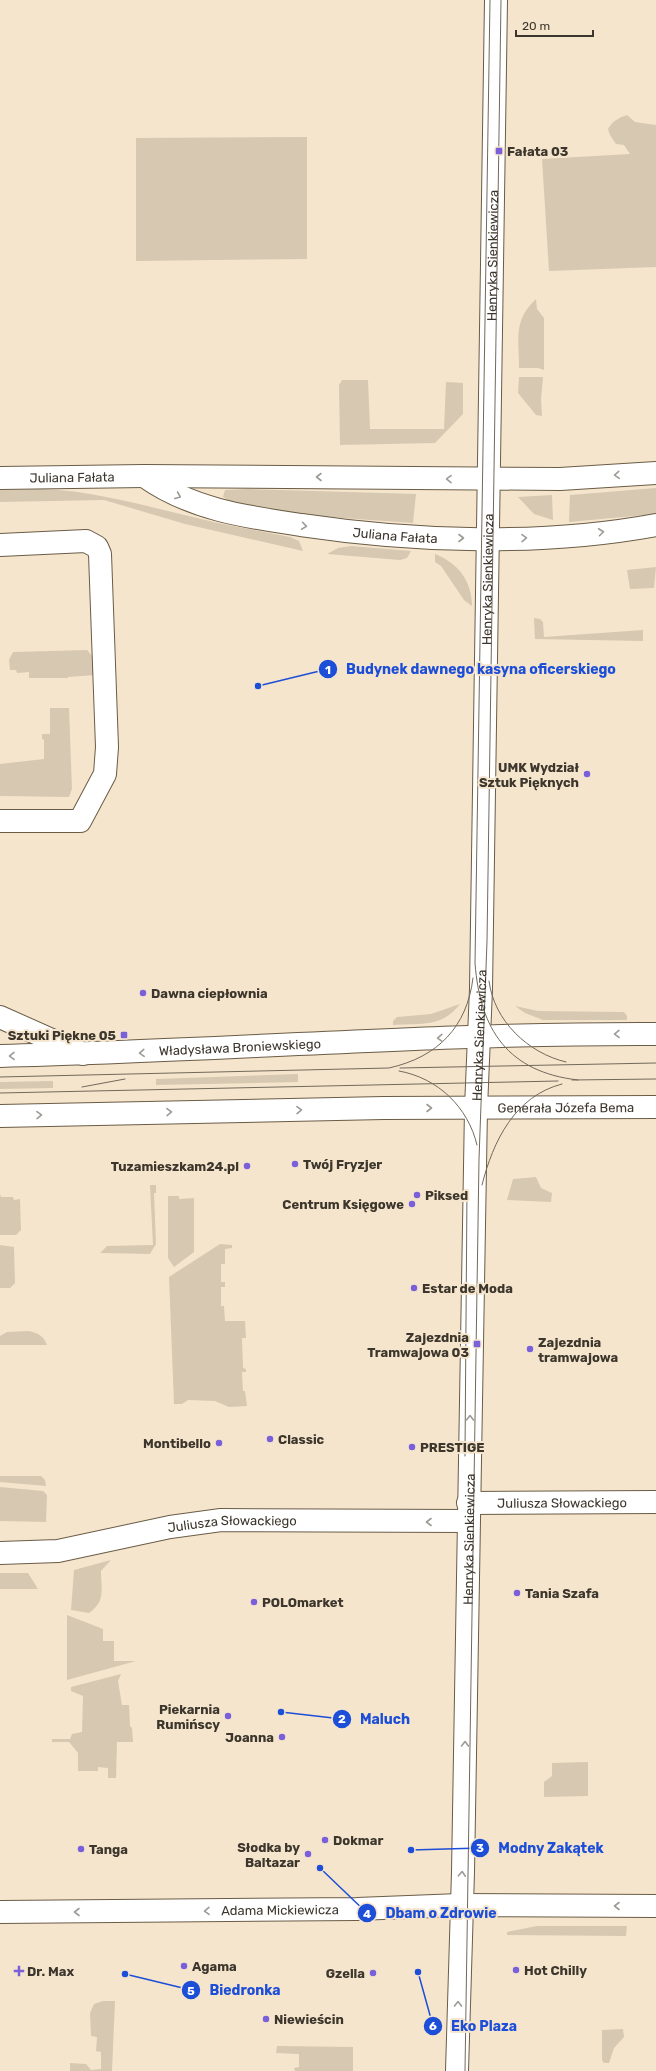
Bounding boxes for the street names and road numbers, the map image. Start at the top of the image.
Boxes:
street label: Henryka Sienkiewicza [484,190,501,321]
street label: Juliana Fałata [29,469,115,486]
street label: Henryka Sienkiewicza [479,513,496,645]
street label: Juliana Fałata [352,525,438,546]
street label: Henryka Sienkiewicza [469,969,489,1101]
street label: Władysława Broniewskiego [158,1036,321,1059]
street label: Generała Józefa Bema [498,1100,634,1116]
street label: Henryka Sienkiewicza [461,1473,478,1605]
street label: Juliusza Słowackiego [497,1495,627,1511]
street label: Juliusza Słowackiego [167,1513,297,1535]
street label: Adama Mickiewicza [221,1902,339,1918]

